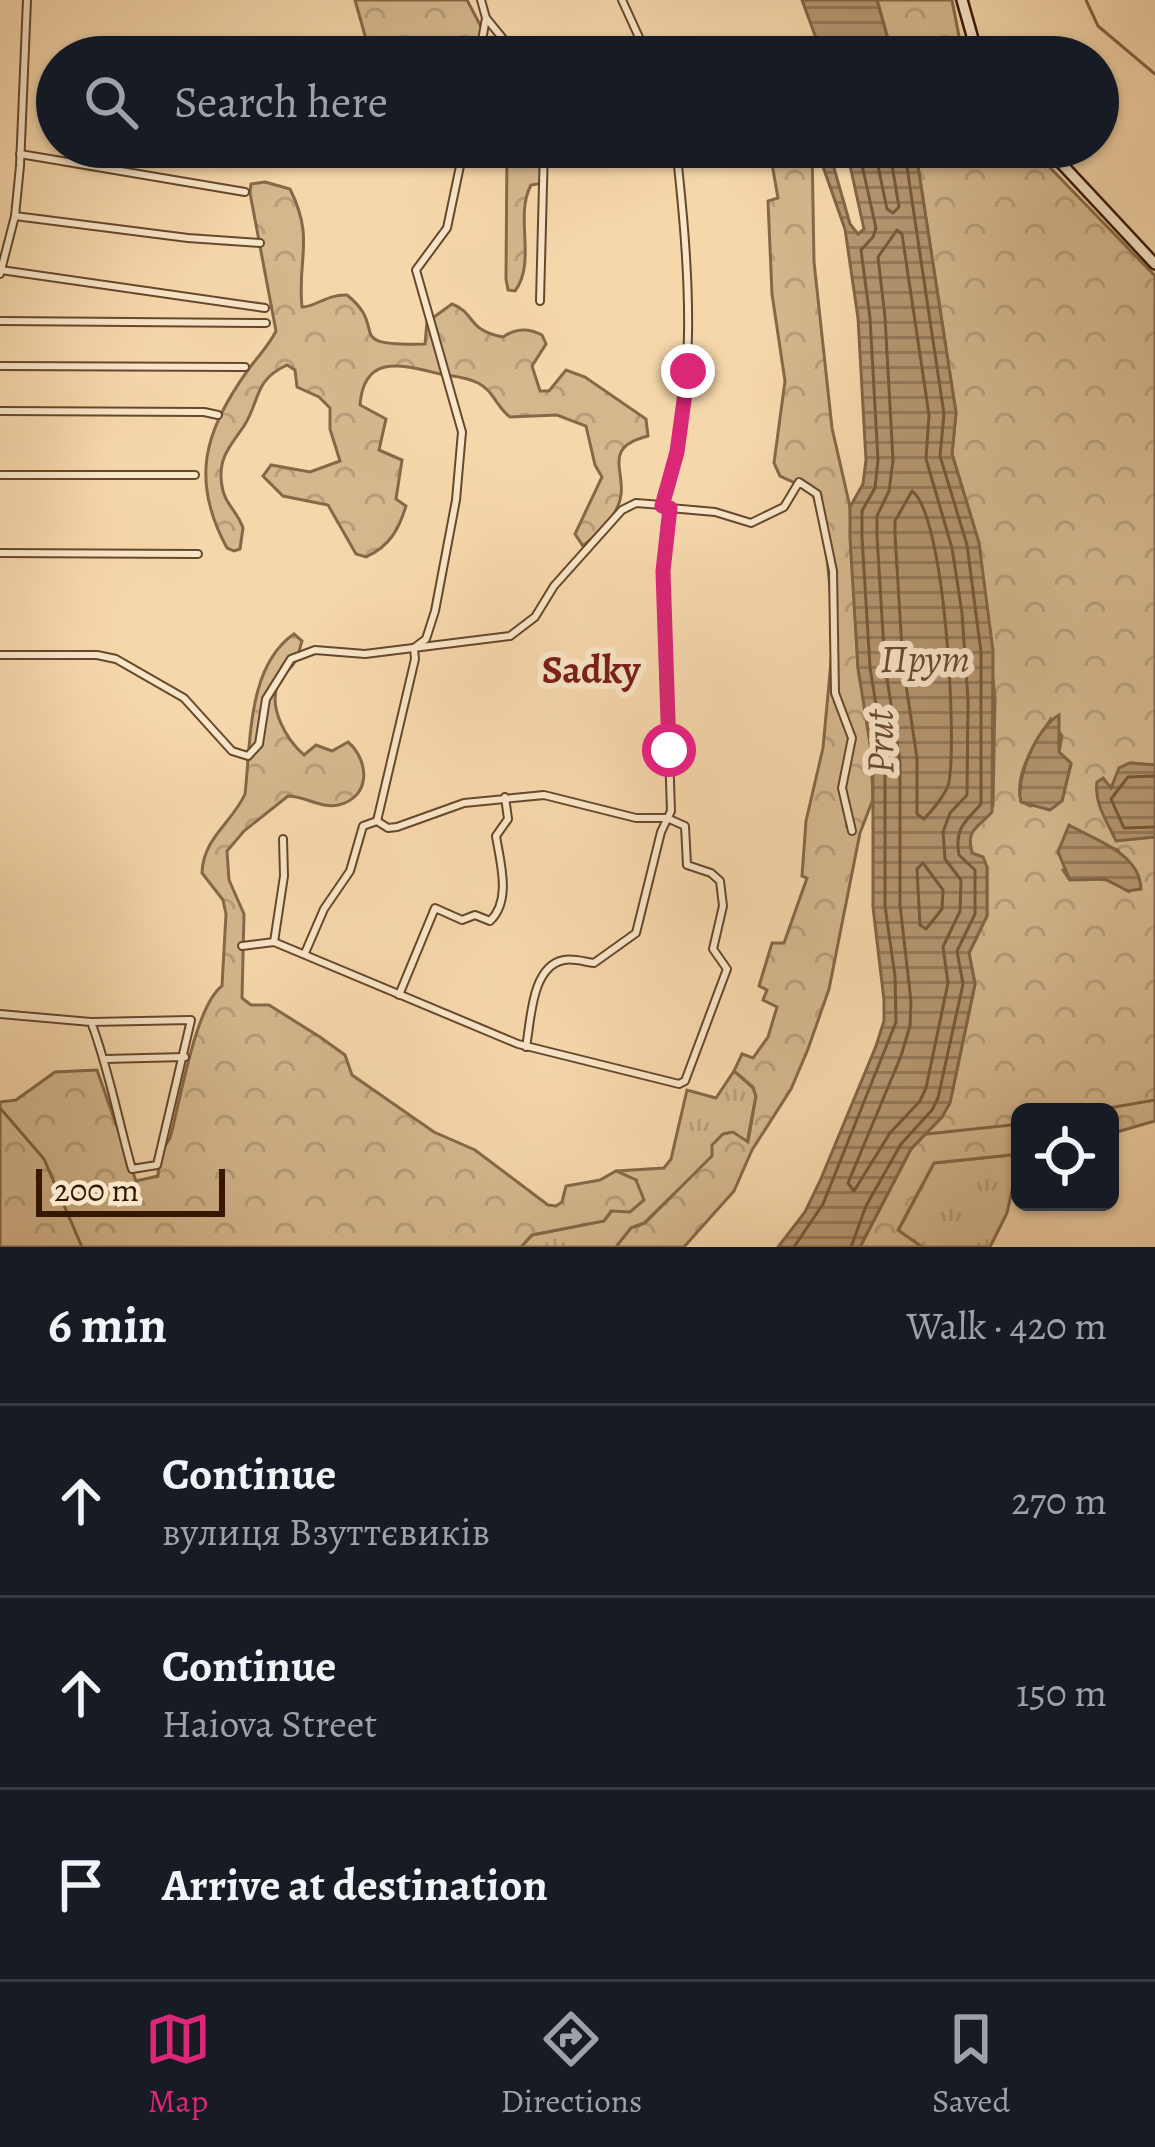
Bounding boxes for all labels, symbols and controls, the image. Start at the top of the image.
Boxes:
search box [36,36,1119,168]
icon: search [78,69,144,135]
text: Search here [174,71,388,133]
route end [661,344,715,398]
water label: Прут [880,632,970,685]
district label: Sadky [542,643,641,696]
water label: Prut [852,708,907,774]
route start [642,723,696,777]
map controls [1011,1103,1119,1211]
button: locate [1011,1103,1119,1211]
scale bar [36,1163,225,1216]
text: 200 m [54,1167,139,1212]
text: 6 min [48,1290,167,1360]
text: Walk · 420 m [906,1299,1107,1352]
text: Continue [162,1443,336,1505]
icon: ahead [48,1468,114,1534]
text: 270 m [1011,1474,1107,1527]
text: вулиця Взуттєвиків [162,1505,490,1558]
text: Continue [162,1635,336,1697]
icon: ahead [48,1660,114,1726]
text: 150 m [1016,1666,1107,1719]
text: Haiova Street [162,1697,377,1750]
icon: arrive [48,1852,114,1918]
text: Arrive at destination [162,1854,548,1916]
tab: Map [145,2006,211,2123]
tab: Directions [501,2006,642,2123]
tab: Saved [932,2006,1010,2123]

